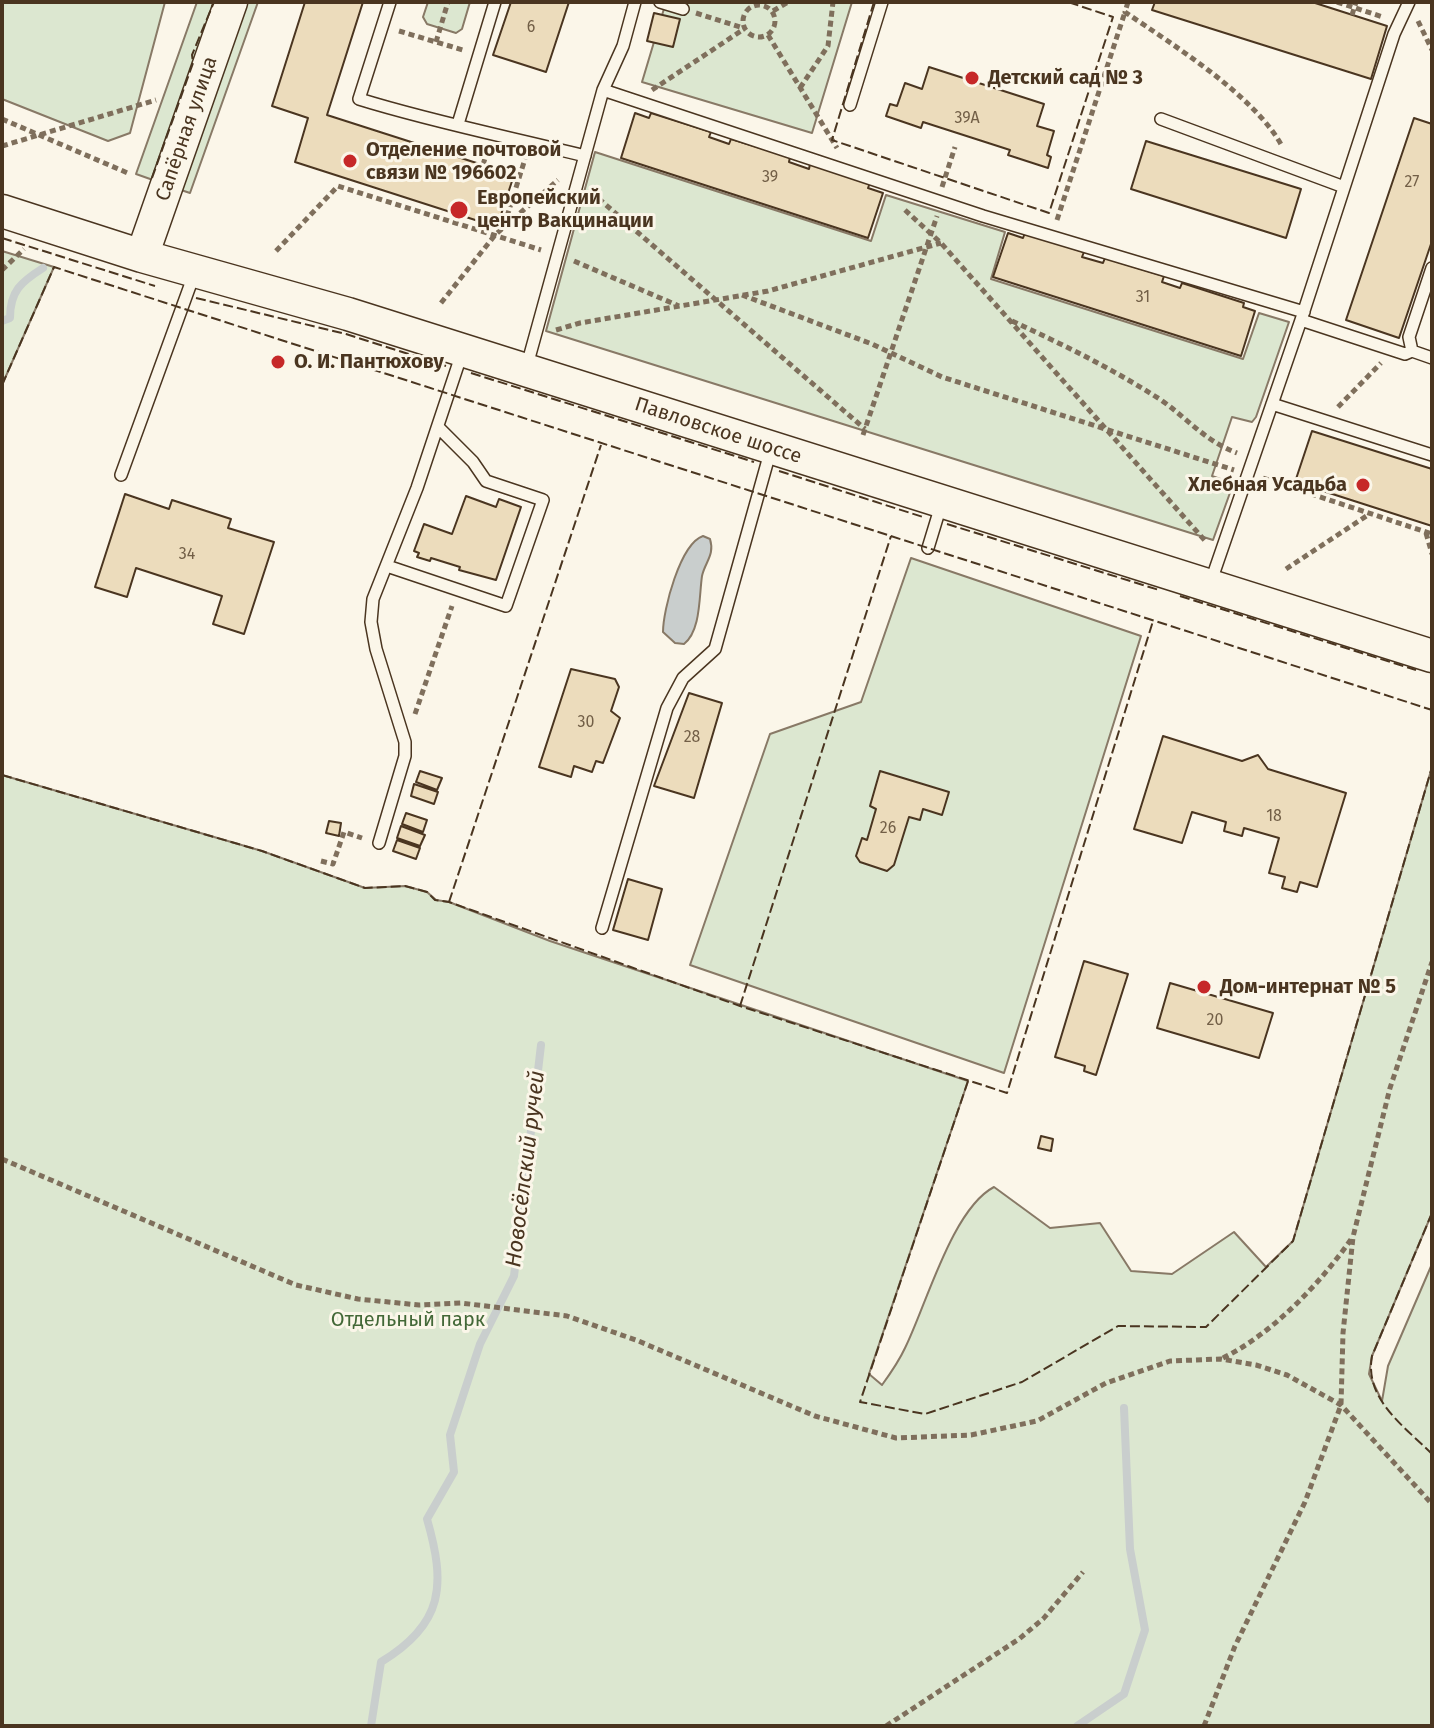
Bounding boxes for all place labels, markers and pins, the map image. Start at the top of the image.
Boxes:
place label: Детский сад № 3 [988,66,1143,90]
marker: Детский сад № 3 [963,69,981,87]
place label: Отделение почтовой связи № 196602 [366,138,561,185]
marker: Отделение почтовой связи № 196602 [341,152,359,170]
place label: Европейский центр Вакцинации [477,186,654,233]
marker: Европейский центр Вакцинации [448,199,470,221]
place label: О. И. Пантюхову [294,350,444,374]
marker: О. И. Пантюхову [269,353,287,371]
place label: Хлебная Усадьба [1188,473,1347,497]
marker: Хлебная Усадьба [1354,476,1372,494]
place label: Дом-интернат № 5 [1220,975,1396,999]
marker: Дом-интернат № 5 [1195,978,1213,996]

